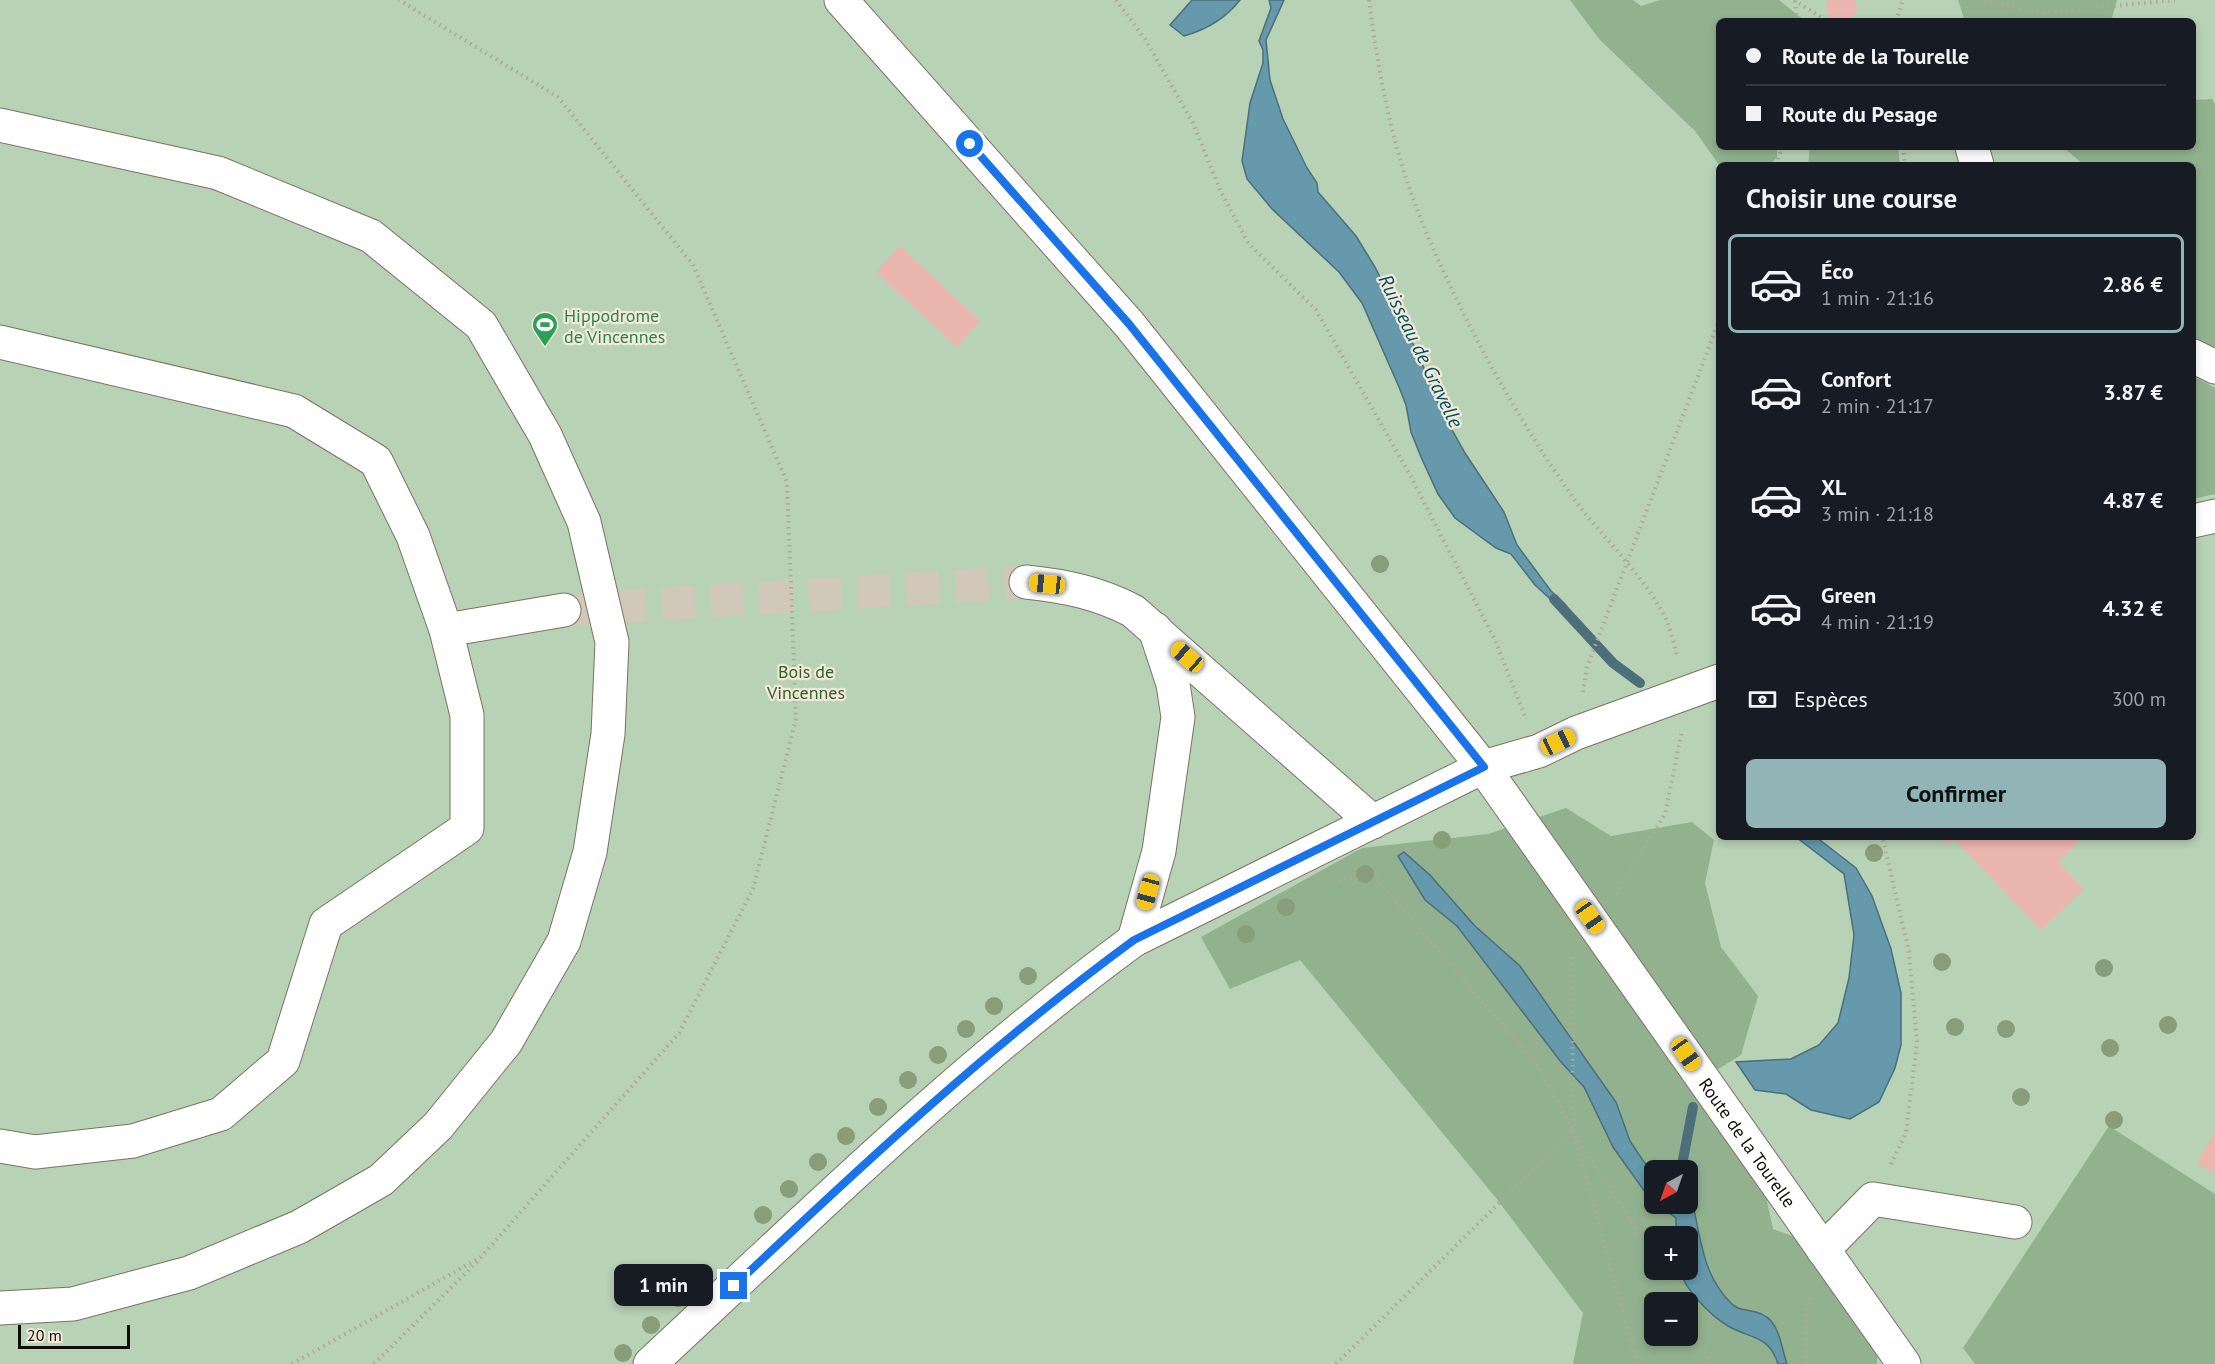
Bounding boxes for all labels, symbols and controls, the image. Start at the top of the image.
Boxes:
text: Route de la Tourelle [1782,42,1969,70]
text: Route du Pesage [1782,100,1938,128]
route start [956,130,983,157]
text: Choisir une course [1746,181,1957,215]
icon: car [1749,257,1803,311]
text: Éco [1821,257,1853,285]
water label: Ruisseau de Gravelle [1373,270,1470,433]
text: 2.86 € [2102,270,2163,298]
text: 1 min · 21:16 [1821,285,1934,311]
place label: Hippodrome de Vincennes [564,304,665,348]
sports icon: Hippodrome de Vincennes [530,310,560,348]
icon: car [1749,365,1803,419]
text: Confort [1821,365,1891,393]
text: 3.87 € [2103,378,2163,406]
text: 2 min · 21:17 [1821,393,1934,419]
icon: car [1749,473,1803,527]
text: XL [1821,473,1846,501]
text: 4.87 € [2103,486,2163,514]
text: 3 min · 21:18 [1821,501,1934,527]
car [1028,573,1066,595]
icon: car [1749,581,1803,635]
text: Green [1821,581,1876,609]
text: 4.32 € [2102,594,2163,622]
text: 4 min · 21:19 [1821,609,1934,635]
car [1168,638,1206,676]
park label: Bois de Vincennes [766,660,845,704]
icon: cash [1746,683,1779,716]
text: Espèces [1794,685,1868,713]
text: 300 m [2112,686,2166,712]
car [1538,726,1578,758]
button: Confirmer [1746,759,2166,828]
car [1135,872,1161,912]
car [1572,897,1608,937]
car [1668,1034,1704,1074]
street label: Route de la Tourelle [1694,1073,1801,1212]
north arrow [1644,1160,1698,1214]
map controls [1644,1160,1698,1346]
button: + [1644,1226,1698,1280]
callout: 1 min [614,1265,713,1307]
text: 1 min [639,1272,688,1298]
route end [720,1272,747,1299]
button: − [1644,1292,1698,1346]
scale bar [18,1322,130,1350]
text: 20 m [27,1325,62,1345]

